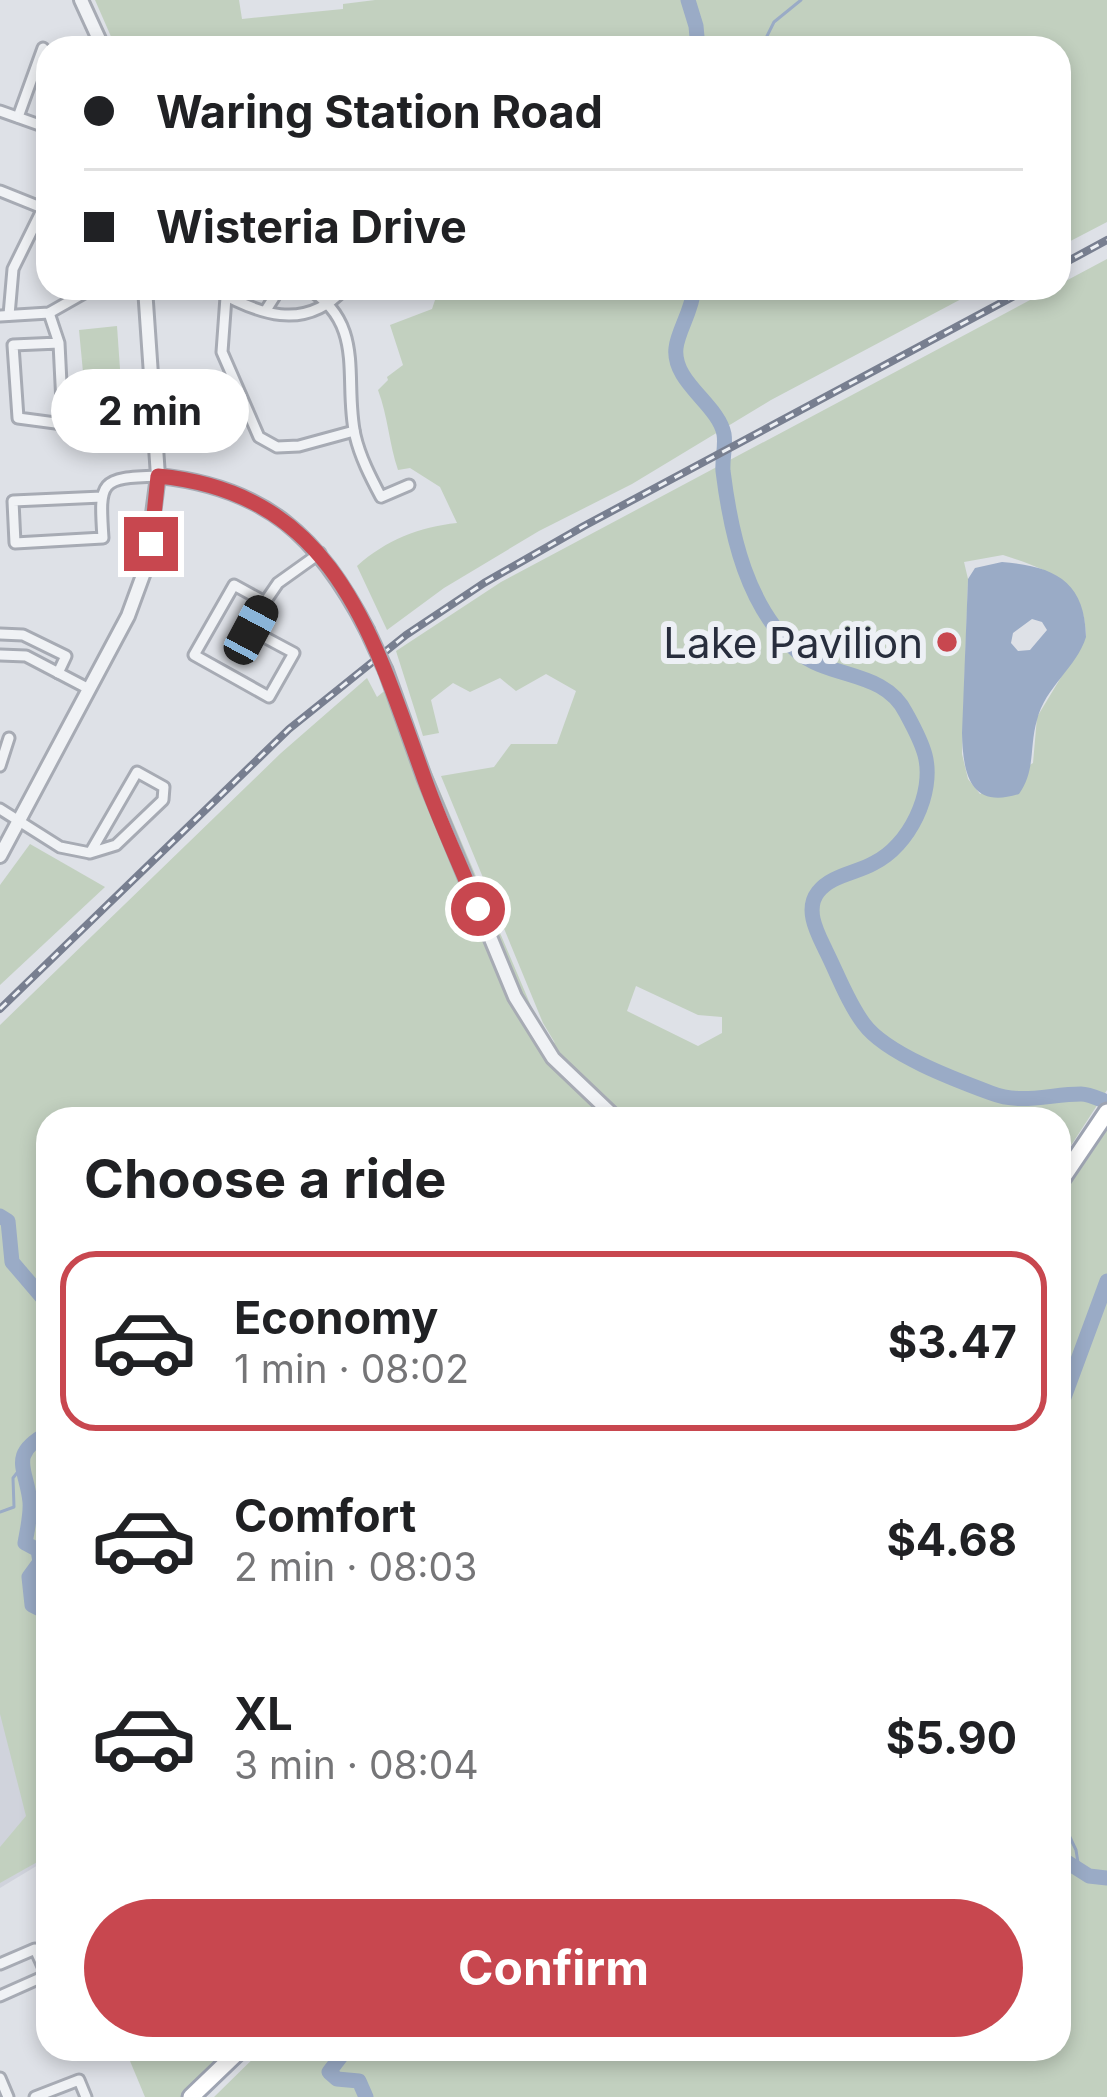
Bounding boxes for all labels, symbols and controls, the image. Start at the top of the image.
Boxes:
text: Waring Station Road [156,84,603,139]
text: Wisteria Drive [156,199,467,254]
callout: 2 min [52,370,250,454]
text: 2 min [98,387,202,434]
route end [124,517,178,571]
car [218,590,284,670]
place label: Lake Pavilion [663,617,923,668]
marker: Lake Pavilion [934,629,960,655]
route start [451,882,505,936]
text: Choose a ride [84,1146,446,1211]
icon: car [90,1287,198,1395]
text: Economy [234,1290,438,1345]
text: $3.47 [888,1314,1017,1369]
text: 1 min · 08:02 [234,1345,469,1392]
icon: car [90,1485,198,1593]
text: Comfort [234,1488,416,1543]
text: $4.68 [886,1512,1017,1567]
text: 2 min · 08:03 [234,1543,477,1590]
icon: car [90,1683,198,1791]
text: XL [234,1686,293,1741]
text: $5.90 [886,1710,1017,1765]
text: 3 min · 08:04 [234,1741,479,1788]
button: Confirm [84,1899,1023,2037]

